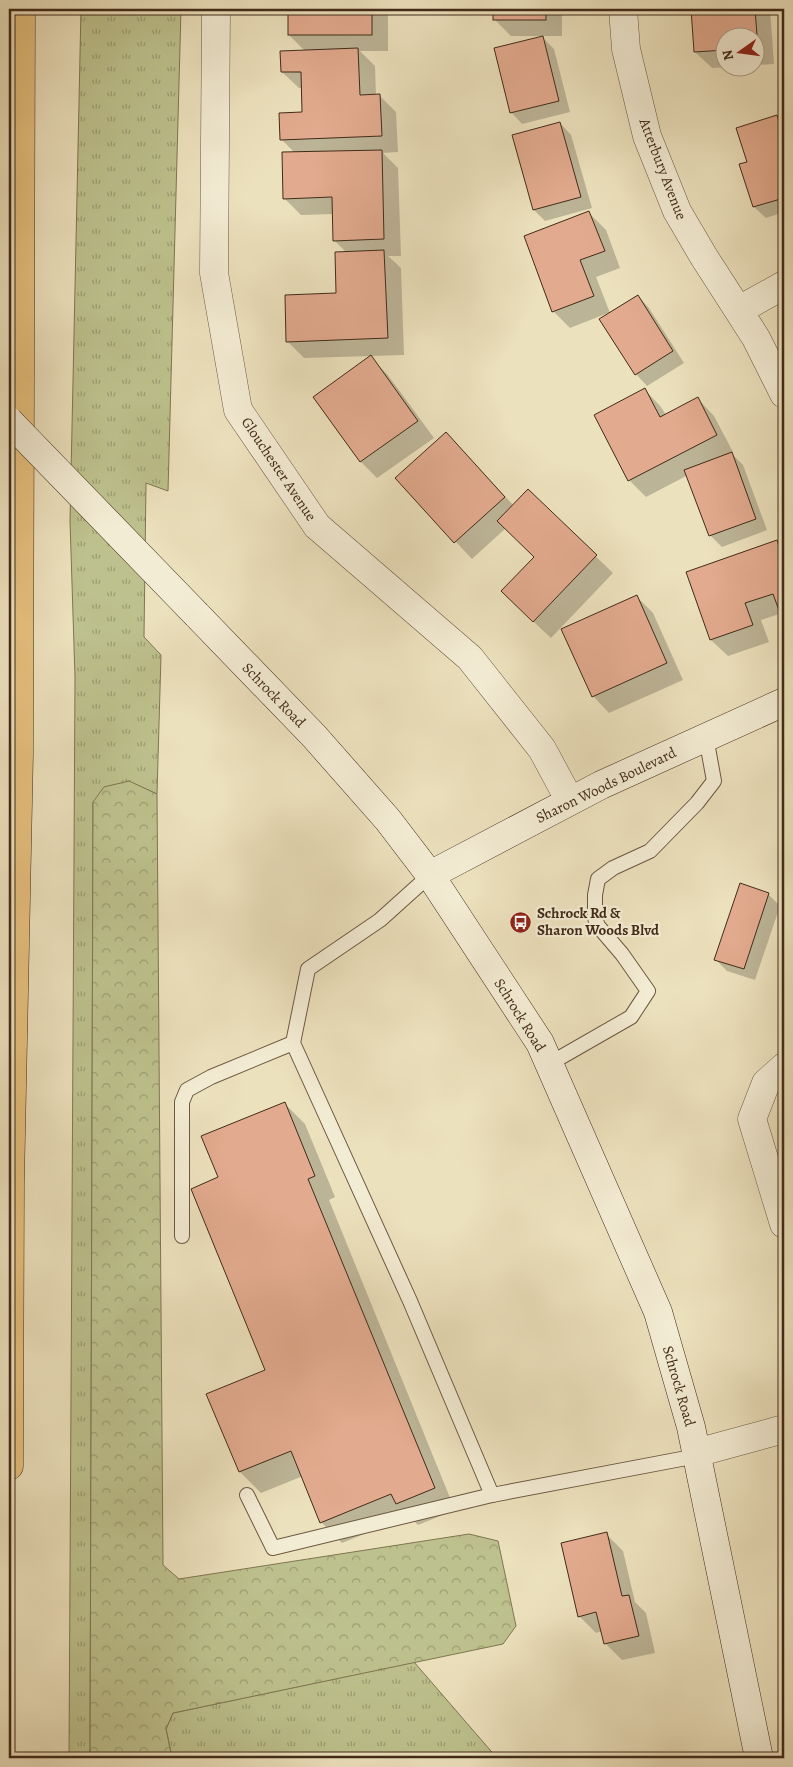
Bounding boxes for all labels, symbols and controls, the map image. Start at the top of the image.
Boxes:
north arrow [716,28,766,78]
text: N [717,48,738,62]
street label: Atterbury Avenue [634,114,692,223]
street label: Glouchester Avenue [237,413,321,525]
street label: Schrock Road [238,658,311,733]
street label: Sharon Woods Boulevard [533,742,680,828]
place label: Schrock Rd & Sharon Woods Blvd [537,903,660,940]
bus stop icon: Schrock Rd & Sharon Woods Blvd [509,910,533,934]
street label: Schrock Road [489,974,551,1056]
street label: Schrock Road [658,1343,700,1430]

